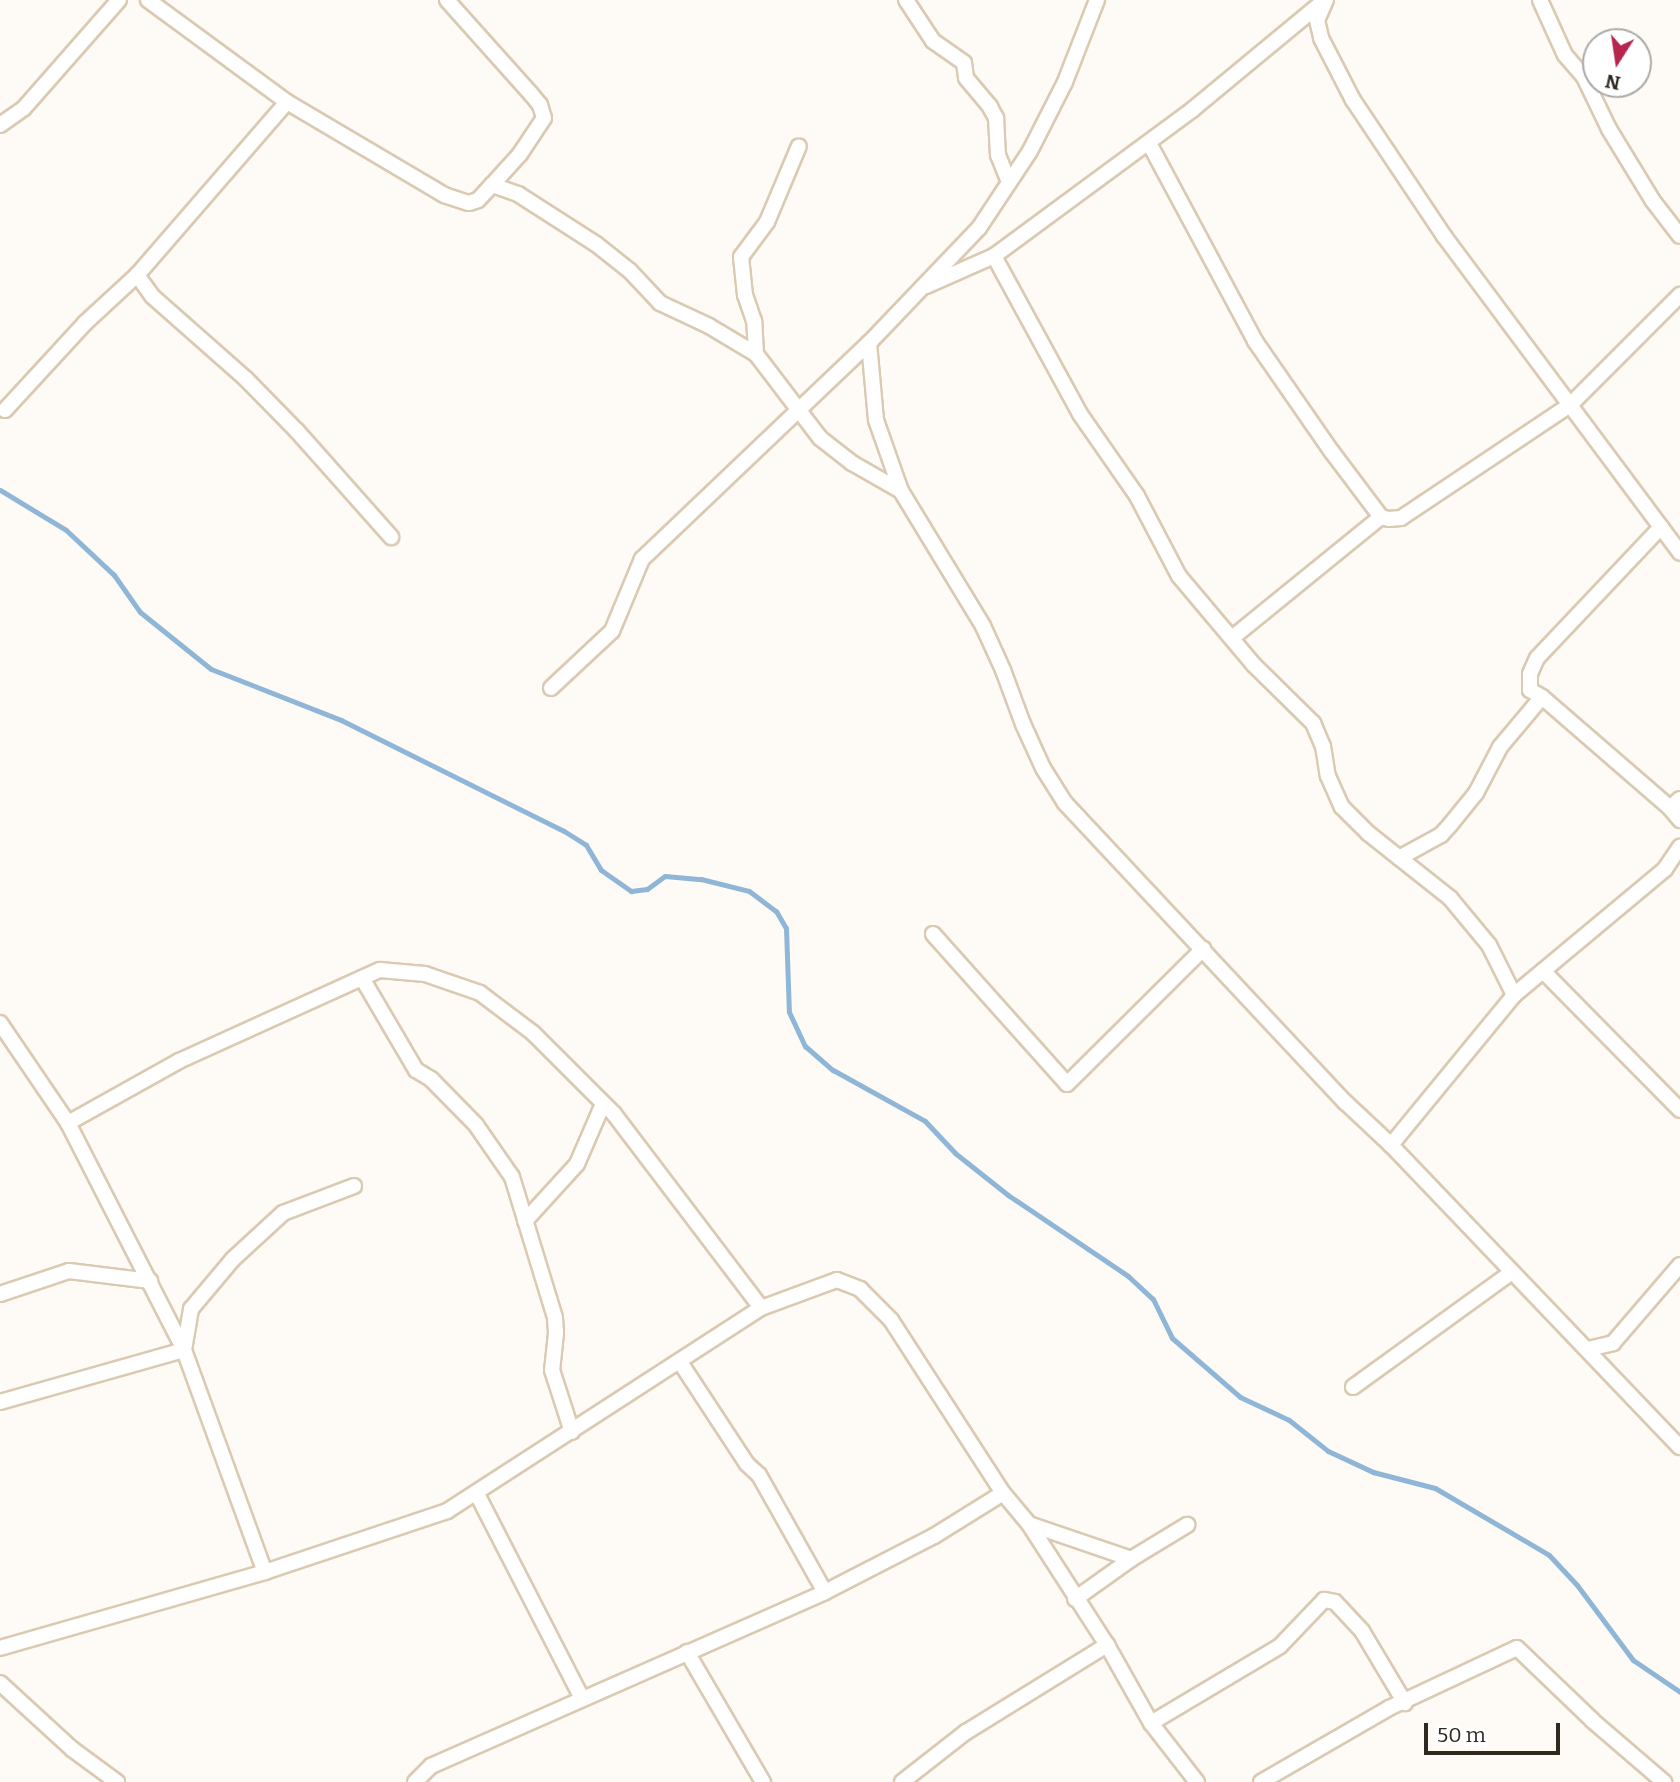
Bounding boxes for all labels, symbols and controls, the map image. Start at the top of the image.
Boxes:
north arrow [1582,28,1652,98]
text: N [1603,69,1623,95]
scale bar [1428,1708,1564,1752]
text: 50 m [1437,1722,1486,1748]

